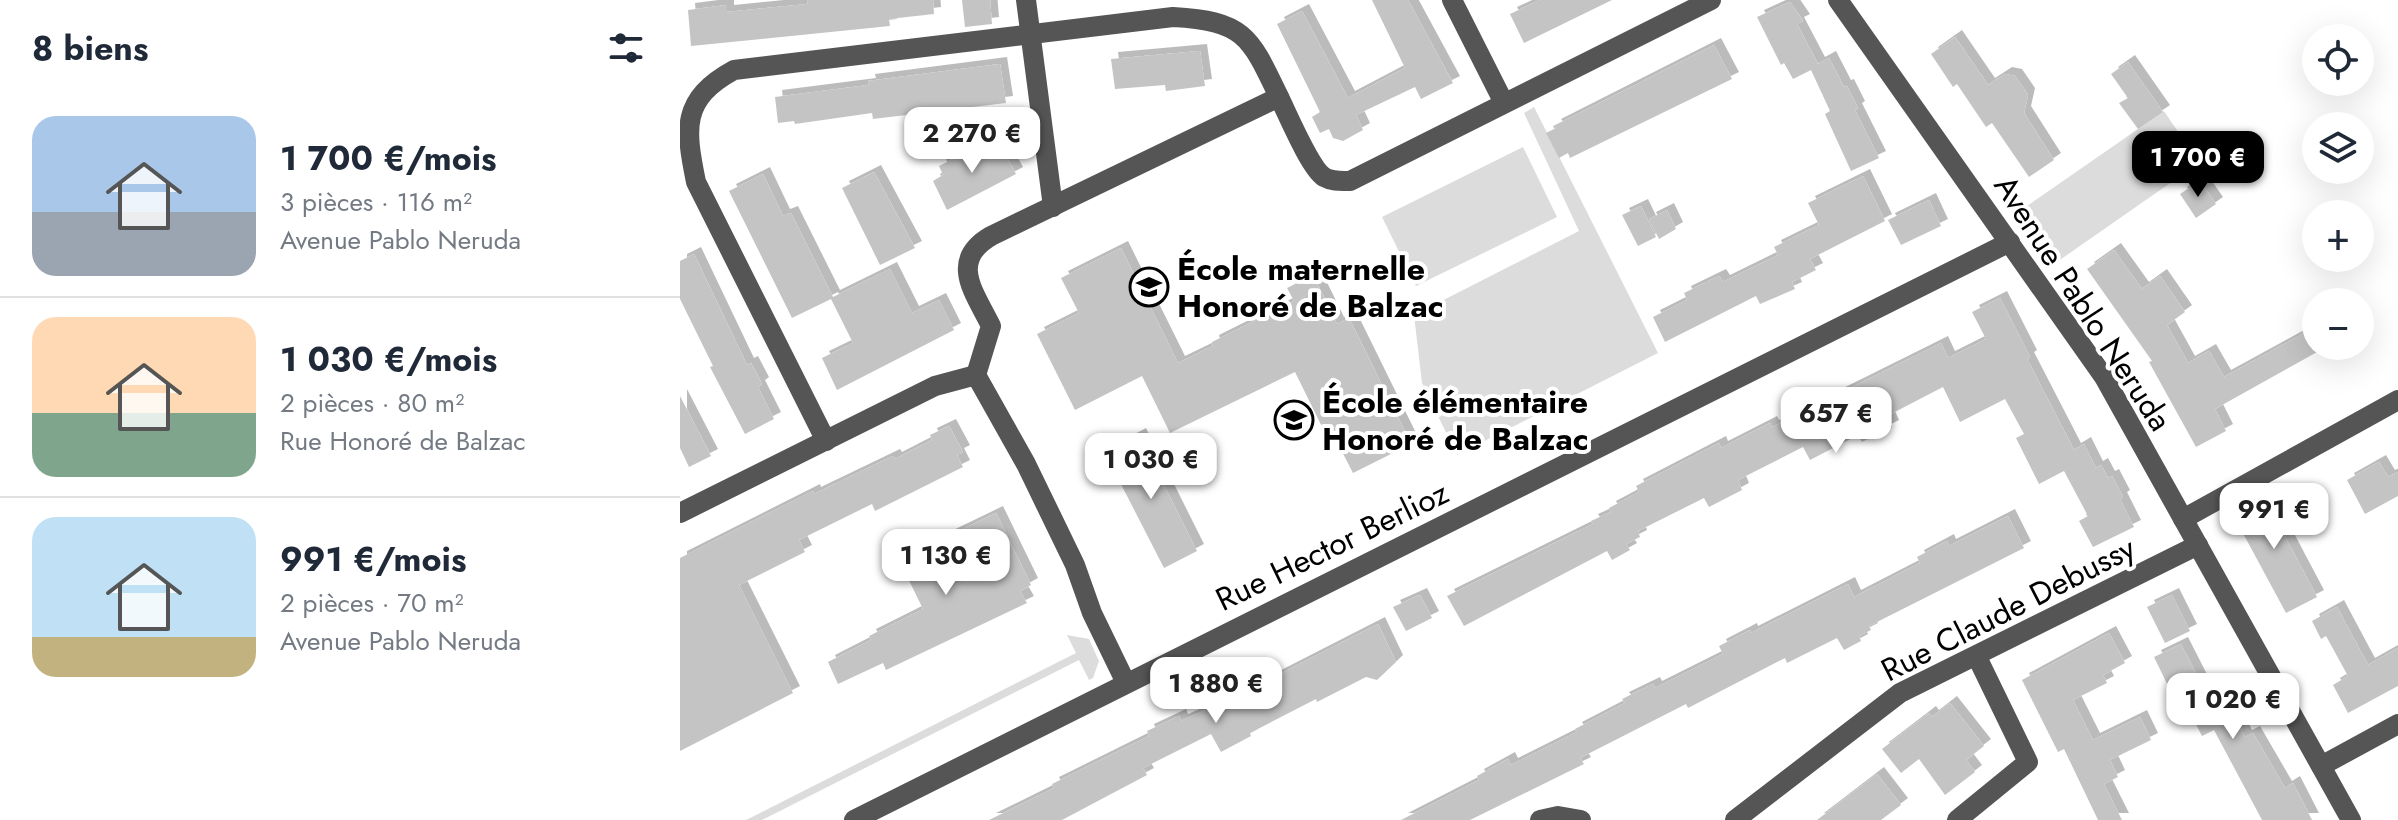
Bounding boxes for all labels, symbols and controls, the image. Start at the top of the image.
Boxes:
text: 8 biens [32,24,148,73]
map controls [2302,24,2374,360]
button: locate [2302,24,2374,96]
icon: filters [604,26,648,70]
pin: 2 270 € [898,107,1046,175]
button: layers [2302,112,2374,184]
text: 2 270 € [922,114,1022,152]
pin: 1 700 € [2124,131,2272,199]
text: 1 700 €/mois [280,134,497,183]
text: 1 700 € [2150,138,2246,176]
icon: home [96,148,192,244]
street label: Avenue Pablo Neruda [1983,166,2183,440]
text: 3 pièces · 116 m² [280,183,472,221]
button: + [2302,200,2374,272]
text: Avenue Pablo Neruda [280,221,521,259]
place label: École maternelle Honoré de Balzac [1177,246,1444,329]
school or university icon: École maternelle Honoré de Balzac [1128,266,1170,308]
button: − [2302,288,2374,360]
text: 1 030 €/mois [280,335,497,384]
icon: home [96,349,192,445]
place label: École élémentaire Honoré de Balzac [1322,379,1589,462]
text: 2 pièces · 80 m² [280,384,464,422]
pin: 657 € [1780,387,1892,455]
text: 657 € [1799,394,1873,432]
school or university icon: École élémentaire Honoré de Balzac [1273,399,1315,441]
text: Rue Honoré de Balzac [280,422,526,460]
pin: 1 030 € [1077,433,1225,501]
text: 1 030 € [1103,440,1199,478]
street label: Rue Hector Berlioz [1208,470,1456,622]
pin: 991 € [2218,483,2330,551]
text: 991 € [2238,490,2310,528]
street label: Rue Claude Debussy [1873,525,2144,693]
pin: 1 130 € [872,529,1020,597]
text: 991 €/mois [280,535,466,584]
text: 1 130 € [900,536,992,574]
icon: home [96,549,192,645]
text: 2 pièces · 70 m² [280,584,464,622]
text: Avenue Pablo Neruda [280,622,521,660]
pin: 1 880 € [1142,657,1290,725]
text: 1 880 € [1168,664,1264,702]
pin: 1 020 € [2159,673,2307,741]
text: 1 020 € [2184,680,2282,718]

